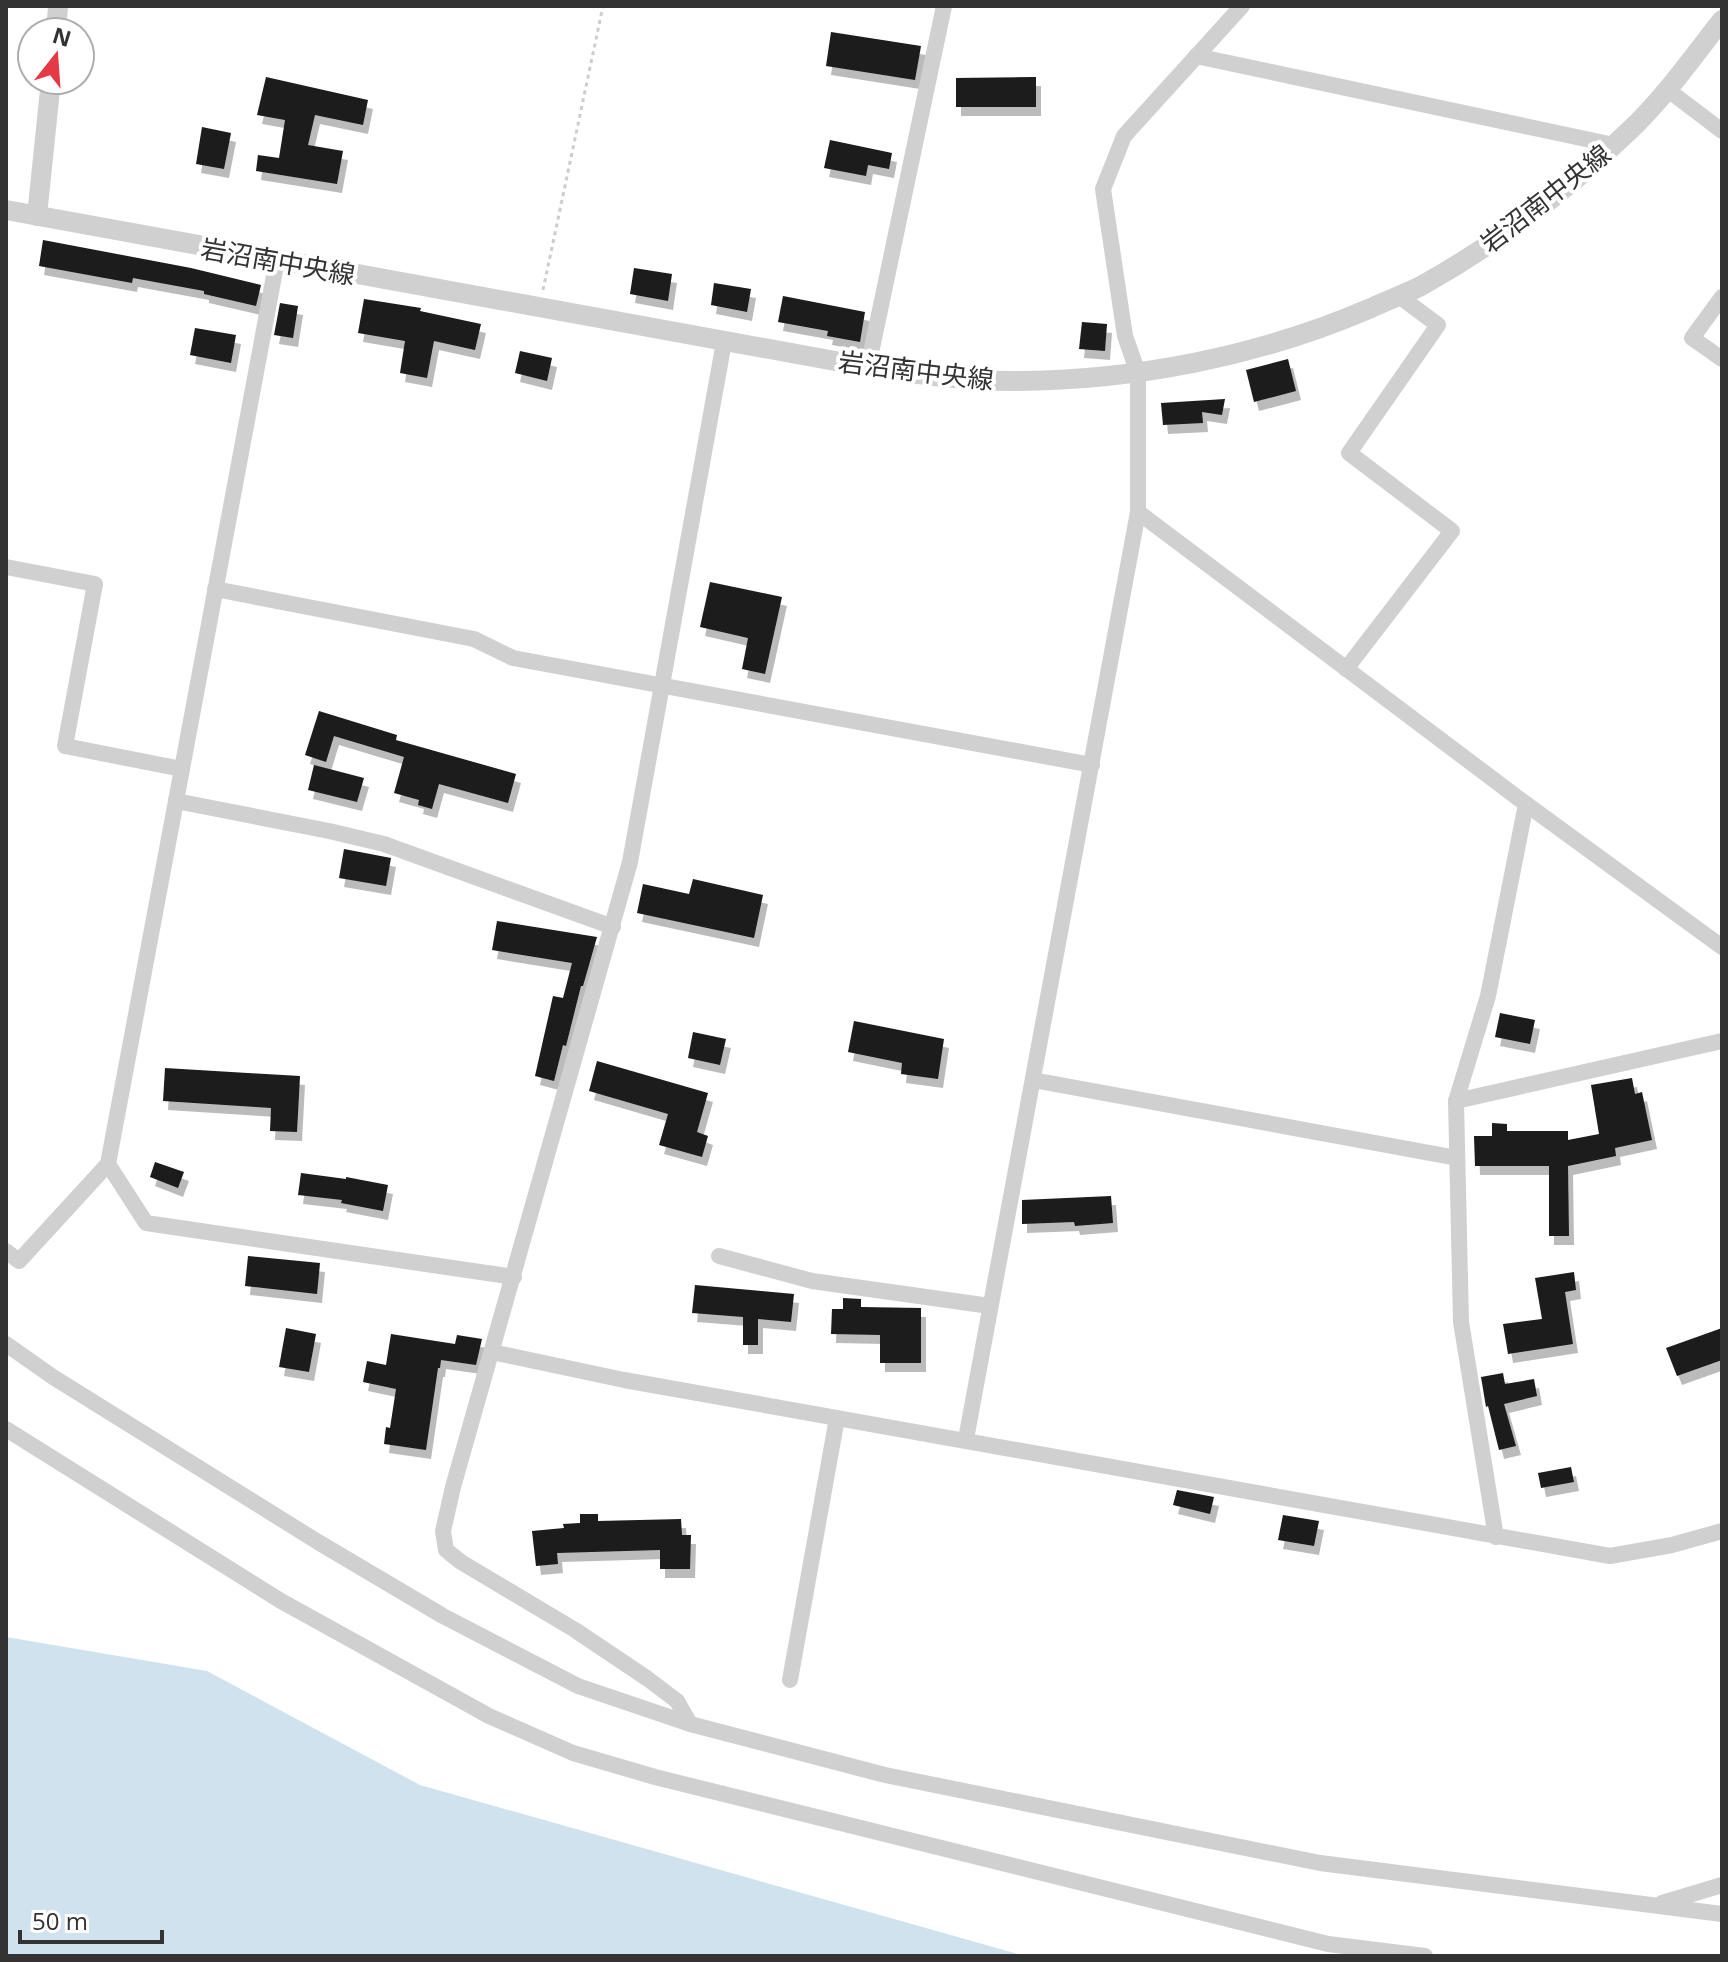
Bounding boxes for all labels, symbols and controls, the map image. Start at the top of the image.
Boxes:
north arrow [16,16,96,96]
text: N [49,19,75,53]
street label: 岩沼南中央線 [1472,136,1618,260]
street label: 岩沼南中央線 [198,230,358,292]
street label: 岩沼南中央線 [836,343,996,397]
scale bar [20,1894,162,1944]
text: 50 m [32,1904,88,1937]

